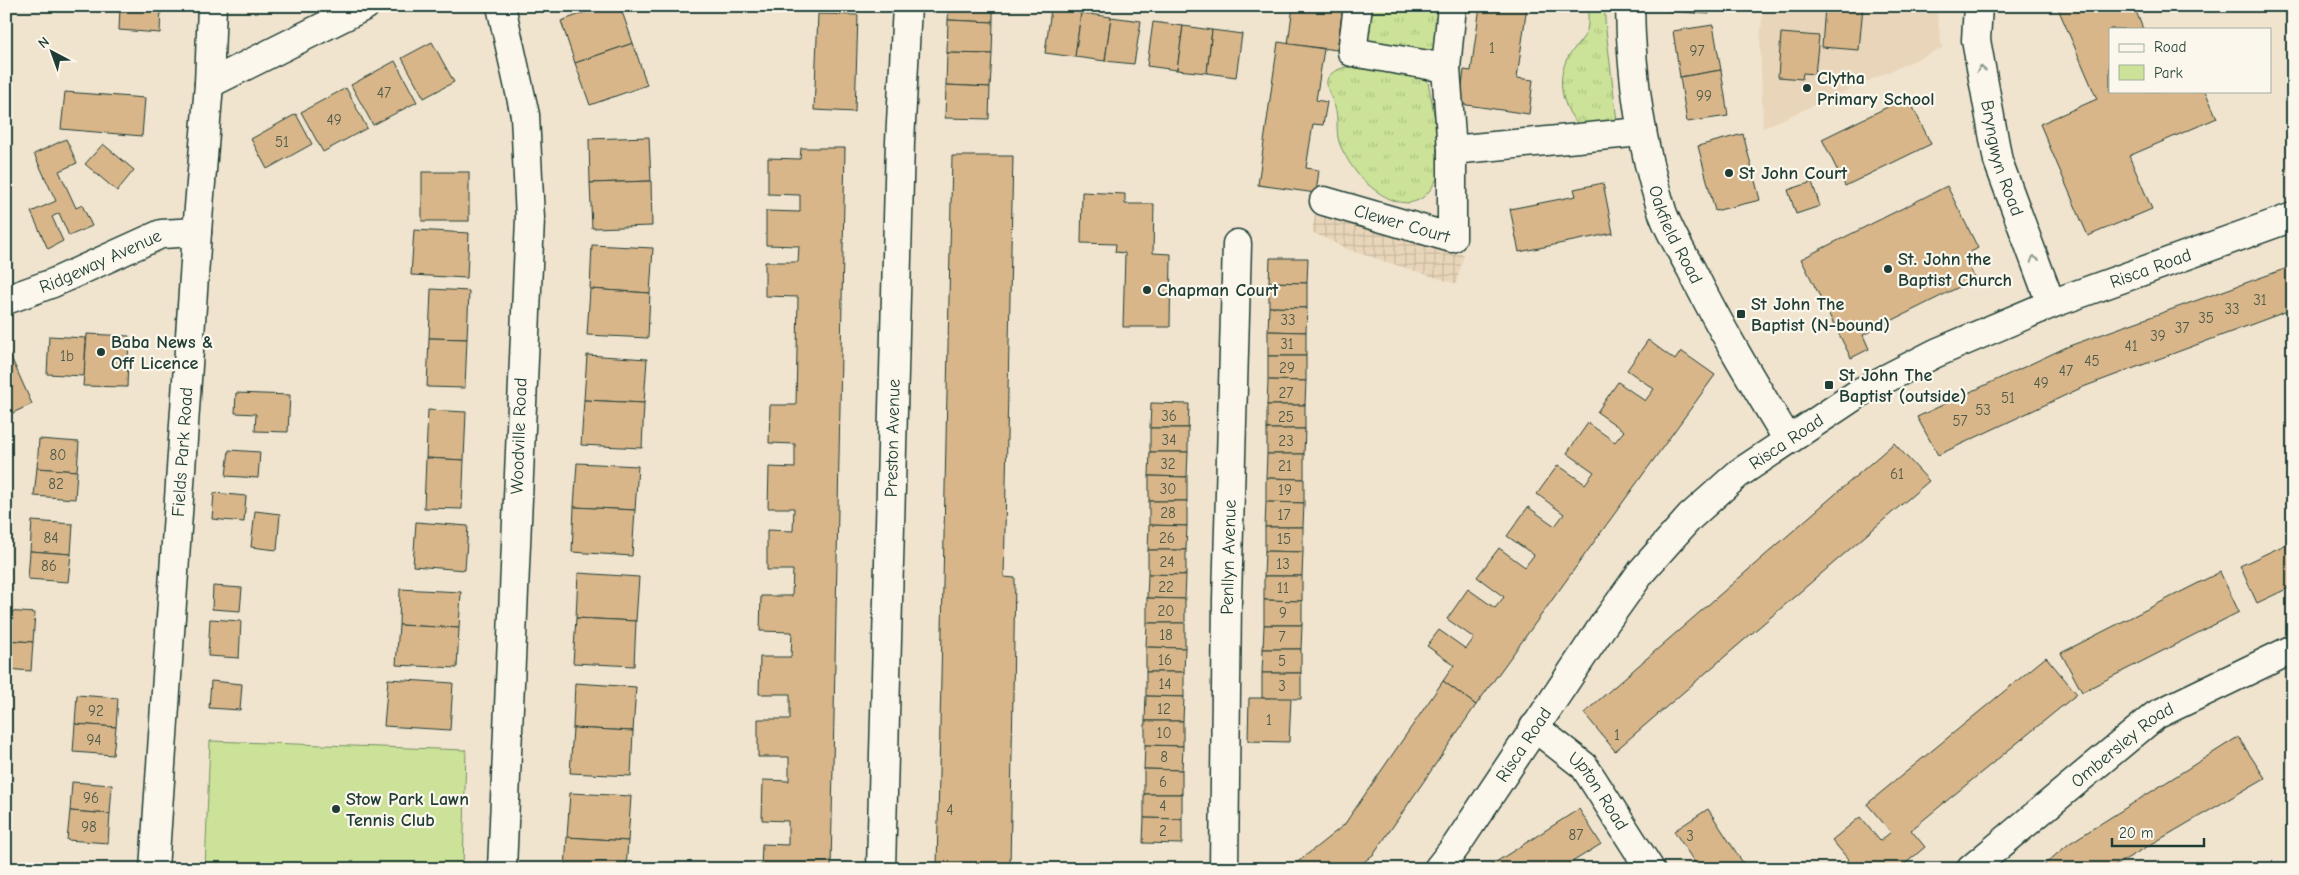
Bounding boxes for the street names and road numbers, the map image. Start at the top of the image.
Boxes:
street label: Bryngwyn Road [1977,98,2028,219]
street label: Oakfield Road [1644,183,1707,287]
street label: Clewer Court [1351,200,1453,248]
street label: Ridgeway Avenue [36,225,165,298]
street label: Risca Road [2107,244,2194,293]
street label: Woodville Road [506,377,532,495]
street label: Preston Avenue [880,379,904,498]
street label: Fields Park Road [167,386,197,517]
street label: Risca Road [1745,409,1827,474]
street label: Penllyn Avenue [1216,499,1240,615]
street label: Ombersley Road [2067,698,2177,792]
street label: Risca Road [1491,703,1556,786]
street label: Upton Road [1564,747,1633,834]

